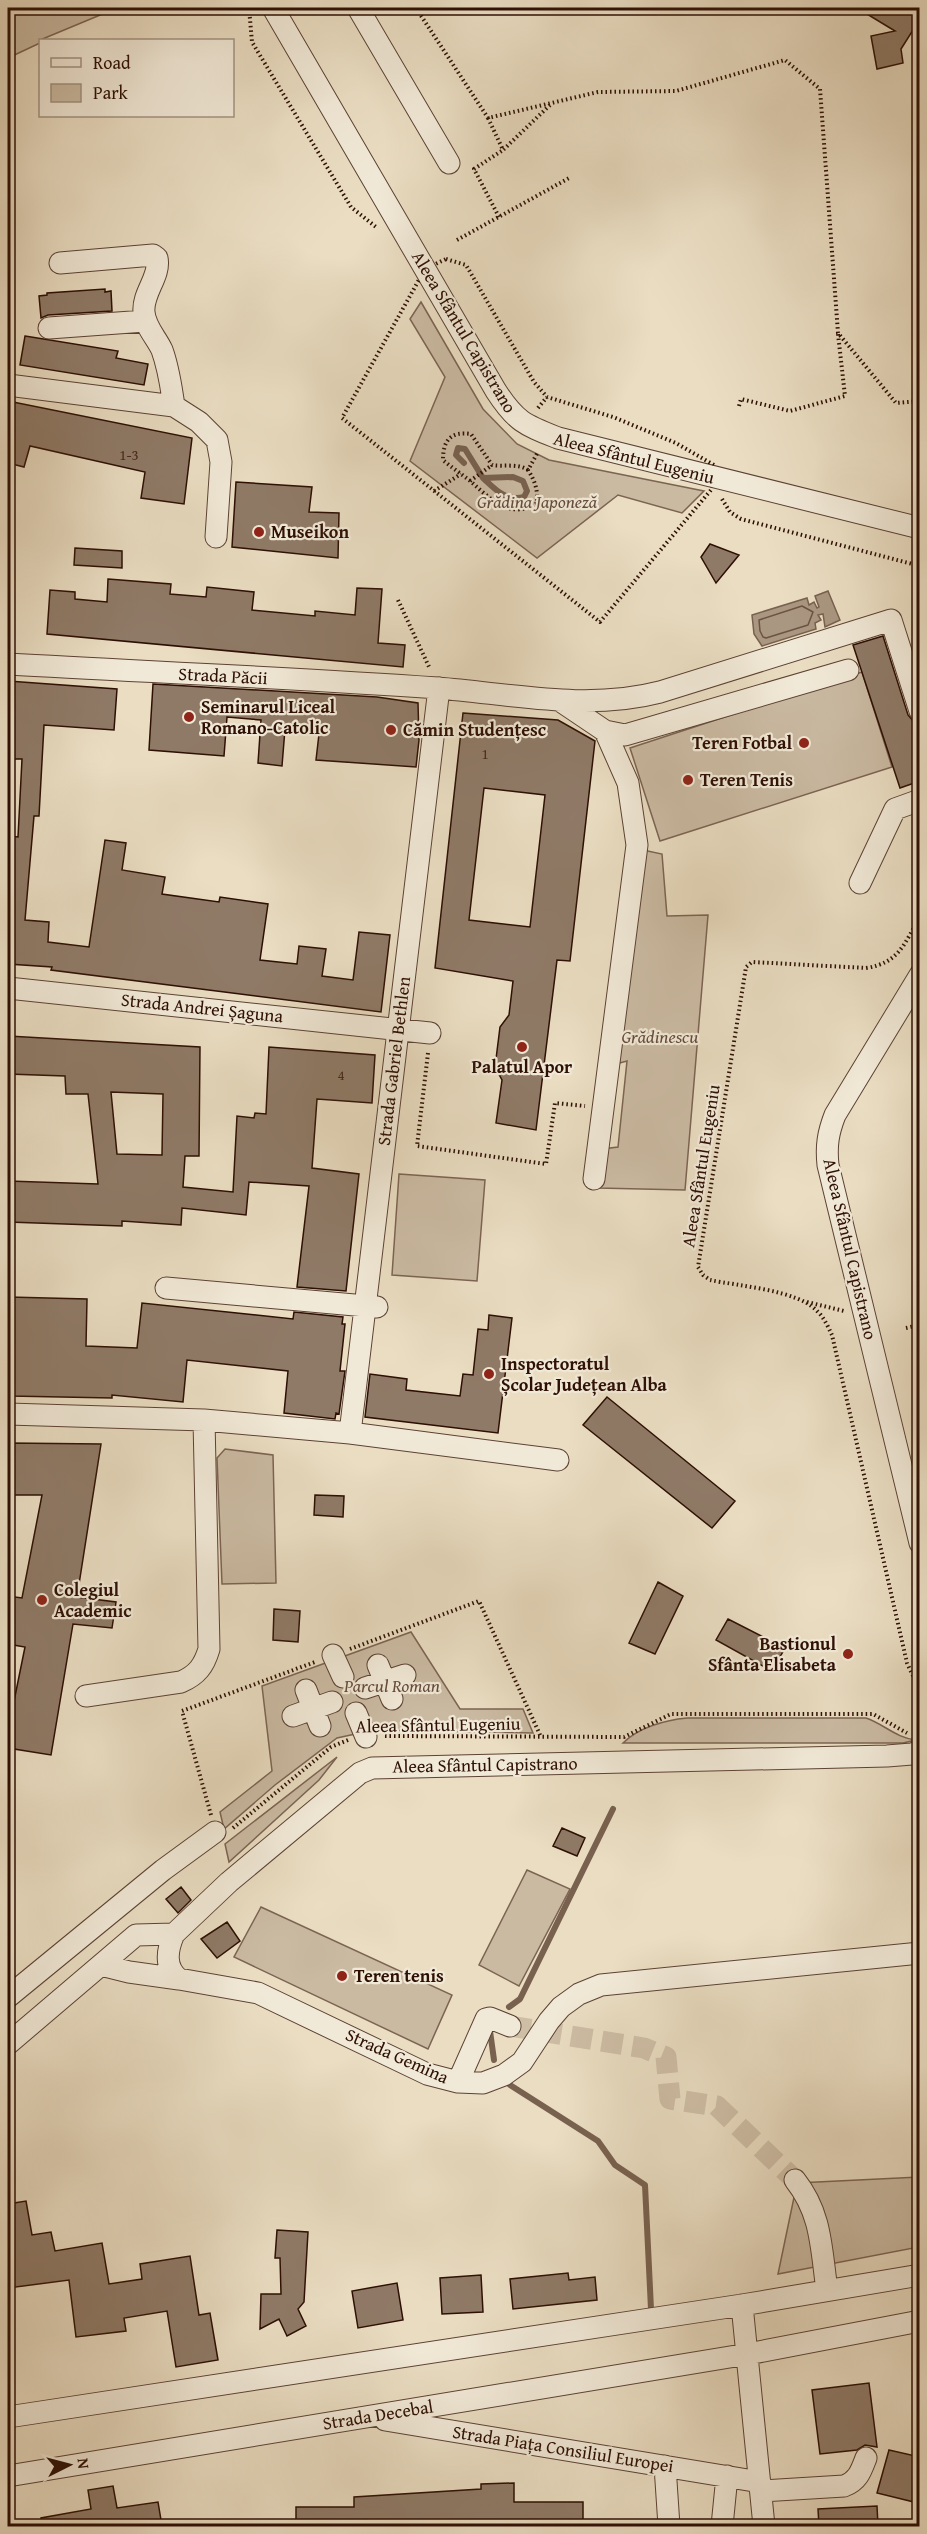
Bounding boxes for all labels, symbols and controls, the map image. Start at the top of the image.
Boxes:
legend [39,39,234,117]
text: Road [93,49,131,76]
text: Park [93,79,129,106]
street label: Aleea Sfântul Capistrano [405,245,524,418]
street label: Aleea Sfântul Eugeniu [551,424,718,491]
house number: 1-3 [119,444,139,465]
park label: Grădina Japoneză [477,488,598,515]
place label: Museikon [271,518,349,545]
marker: Museikon [252,525,266,539]
street label: Strada Păcii [178,660,268,691]
place label: Seminarul Liceal Romano-Catolic [201,693,336,741]
marker: Seminarul Liceal Romano-Catolic [182,710,196,724]
place label: Cămin Studențesc [403,716,546,743]
marker: Cămin Studențesc [384,723,398,737]
place label: Teren Fotbal [692,729,792,756]
marker: Teren Fotbal [797,736,811,750]
house number: 1 [481,743,489,764]
place label: Teren Tenis [700,766,793,793]
marker: Teren Tenis [681,773,695,787]
street label: Strada Gabriel Bethlen [370,975,417,1147]
street label: Strada Andrei Șaguna [120,986,285,1029]
park label: Grădinescu [621,1023,699,1050]
marker: Palatul Apor [515,1040,529,1054]
place label: Palatul Apor [472,1053,573,1080]
house number: 4 [337,1064,345,1085]
street label: Aleea Sfântul Eugeniu [674,1082,727,1249]
street label: Aleea Sfântul Capistrano [816,1156,884,1342]
place label: Inspectoratul Școlar Județean Alba [501,1350,667,1398]
marker: Inspectoratul Școlar Județean Alba [482,1367,496,1381]
place label: Colegiul Academic [54,1576,132,1624]
marker: Colegiul Academic [35,1593,49,1607]
place label: Bastionul Sfânta Elisabeta [708,1630,837,1678]
marker: Bastionul Sfânta Elisabeta [841,1647,855,1661]
park label: Parcul Roman [343,1672,440,1699]
street label: Aleea Sfântul Eugeniu [355,1710,521,1739]
street label: Aleea Sfântul Capistrano [392,1749,578,1780]
place label: Teren tenis [354,1962,444,1989]
marker: Teren tenis [335,1969,349,1983]
street label: Strada Gemina [341,2021,454,2091]
street label: Strada Decebal [321,2392,435,2437]
street label: Strada Piața Consiliul Europei [451,2418,676,2479]
north arrow [39,2435,99,2495]
text: N [71,2457,96,2470]

